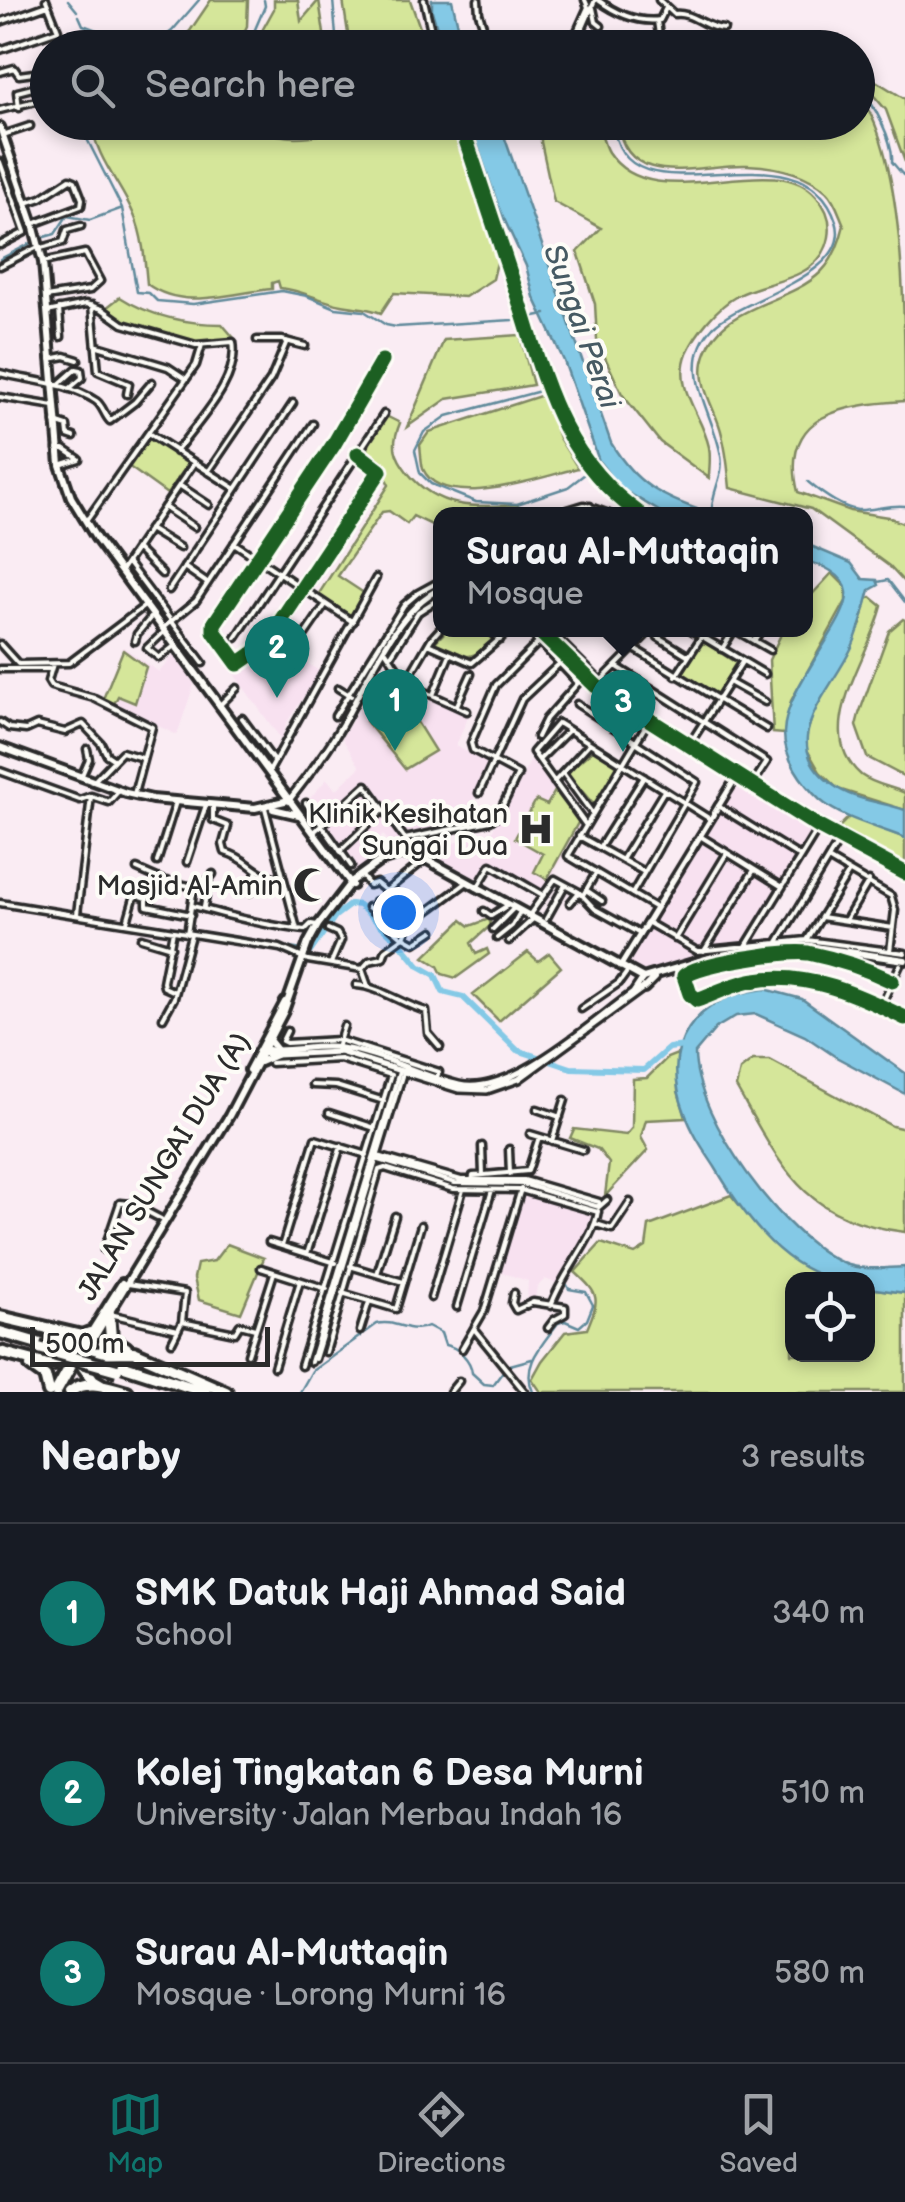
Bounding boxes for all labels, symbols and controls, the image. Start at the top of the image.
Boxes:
search box [30,30,875,140]
icon: search [65,58,120,113]
text: Search here [145,63,356,108]
water label: Sungai Perai [535,239,628,415]
popup [433,507,813,637]
text: Surau Al-Muttaqin [466,530,780,575]
text: Mosque [466,575,583,614]
pin: 2 [244,616,310,698]
pin: 1 [362,668,428,751]
pin: 3 [590,670,656,752]
place label: Klinik Kesihatan Sungai Dua [308,798,508,863]
hospital icon: Klinik Kesihatan Sungai Dua [517,810,555,848]
mosque icon: Masjid Al-Amin [292,866,330,904]
place label: Masjid Al-Amin [96,870,283,903]
your location [373,887,424,938]
street label: JALAN SUNGAI DUA (A) [71,1027,257,1307]
map controls [785,1272,875,1362]
button: locate [785,1272,875,1362]
scale bar [30,1322,270,1366]
text: 500 m [45,1328,125,1361]
text: Nearby [40,1432,180,1483]
text: 3 results [741,1438,865,1477]
text: SMK Datuk Haji Ahmad Said [135,1571,626,1616]
text: 1 [66,1594,79,1633]
text: 340 m [772,1594,865,1633]
text: School [135,1616,233,1655]
text: Kolej Tingkatan 6 Desa Murni [135,1751,644,1796]
text: 2 [63,1774,82,1813]
text: 510 m [780,1774,865,1813]
text: University · Jalan Merbau Indah 16 [135,1796,622,1835]
text: Surau Al-Muttaqin [135,1931,448,1976]
text: 3 [63,1954,82,1993]
text: 580 m [774,1954,865,1993]
text: Mosque · Lorong Murni 16 [135,1976,506,2015]
tab: Map [107,2087,163,2180]
tab: Directions [377,2087,506,2180]
tab: Saved [720,2087,798,2180]

